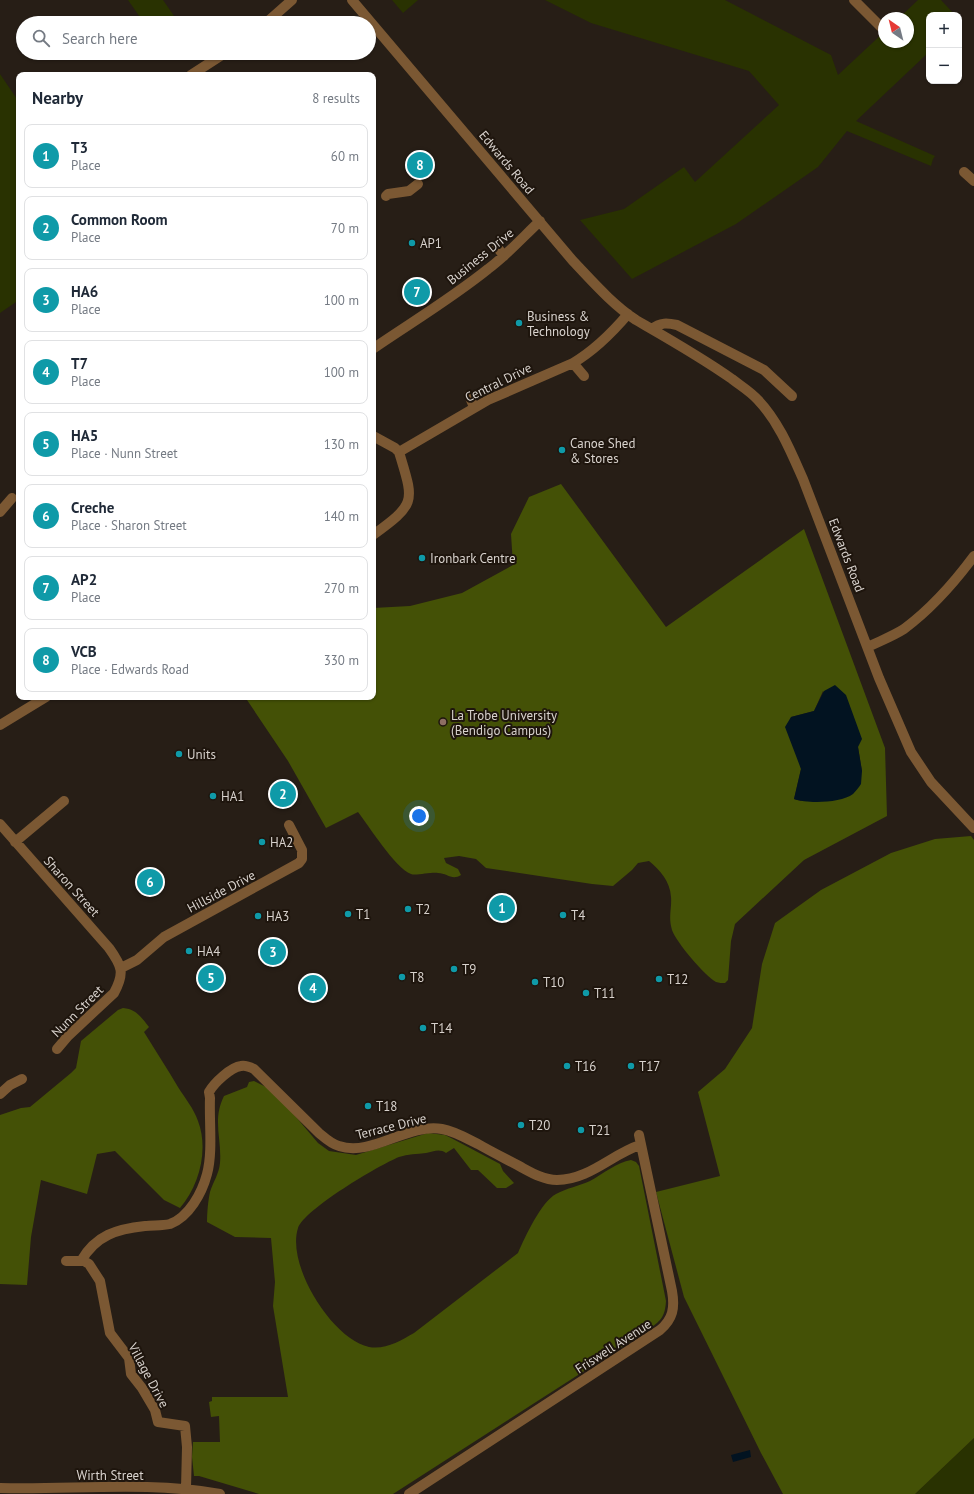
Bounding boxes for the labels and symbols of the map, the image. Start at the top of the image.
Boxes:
north arrow [878,12,914,48]
street label: Edwards Road [475,127,538,198]
pin: 8 [407,150,433,180]
street label: Business Drive [444,224,517,288]
place label: AP1 [420,235,442,252]
marker: AP1 [407,238,417,248]
pin: 7 [404,277,430,307]
place label: Business & Technology [527,308,590,340]
marker: Business & Technology [514,318,524,328]
street label: Central Drive [462,359,534,406]
place label: Canoe Shed & Stores [570,435,635,467]
marker: Canoe Shed & Stores [557,445,567,455]
street label: Edwards Road [825,516,868,595]
place label: Ironbark Centre [430,550,516,567]
marker: Ironbark Centre [417,553,427,563]
place label: La Trobe University (Bendigo Campus) [451,707,557,739]
marker: La Trobe University (Bendigo Campus) [438,717,448,727]
place label: Units [187,746,216,763]
marker: Units [174,749,184,759]
pin: 2 [270,779,296,809]
place label: HA1 [221,788,244,805]
marker: HA1 [208,791,218,801]
your location [409,806,429,826]
place label: HA2 [270,834,293,851]
marker: HA2 [257,837,267,847]
street label: Sharon Street [40,853,104,921]
street label: Hillside Drive [184,866,258,917]
pin: 6 [137,867,163,897]
pin: 1 [489,893,515,923]
place label: T2 [416,901,430,918]
marker: T2 [403,904,413,914]
place label: T1 [356,906,370,923]
place label: T4 [571,907,585,924]
place label: HA3 [266,908,289,925]
marker: T1 [343,909,353,919]
marker: T4 [558,910,568,920]
marker: HA3 [253,911,263,921]
pin: 3 [260,937,286,967]
place label: HA4 [197,943,220,960]
marker: HA4 [184,946,194,956]
place label: T9 [462,961,476,978]
pin: 5 [198,963,224,993]
marker: T9 [449,964,459,974]
place label: T8 [410,969,424,986]
place label: T12 [667,971,688,988]
marker: T8 [397,972,407,982]
pin: 4 [300,973,326,1003]
place label: T10 [543,974,564,991]
marker: T12 [654,974,664,984]
marker: T10 [530,977,540,987]
street label: Nunn Street [48,981,107,1041]
place label: T11 [594,985,615,1002]
marker: T11 [581,988,591,998]
place label: T14 [431,1020,452,1037]
marker: T14 [418,1023,428,1033]
place label: T16 [575,1058,596,1075]
place label: T17 [639,1058,660,1075]
marker: T16 [562,1061,572,1071]
marker: T17 [626,1061,636,1071]
place label: T18 [376,1098,397,1115]
marker: T18 [363,1101,373,1111]
street label: Terrace Drive [354,1110,428,1143]
place label: T20 [529,1117,550,1134]
marker: T20 [516,1120,526,1130]
place label: T21 [589,1122,610,1139]
marker: T21 [576,1125,586,1135]
street label: Friswell Avenue [572,1315,655,1377]
street label: Village Drive [124,1339,173,1411]
street label: Wirth Street [76,1467,144,1484]

